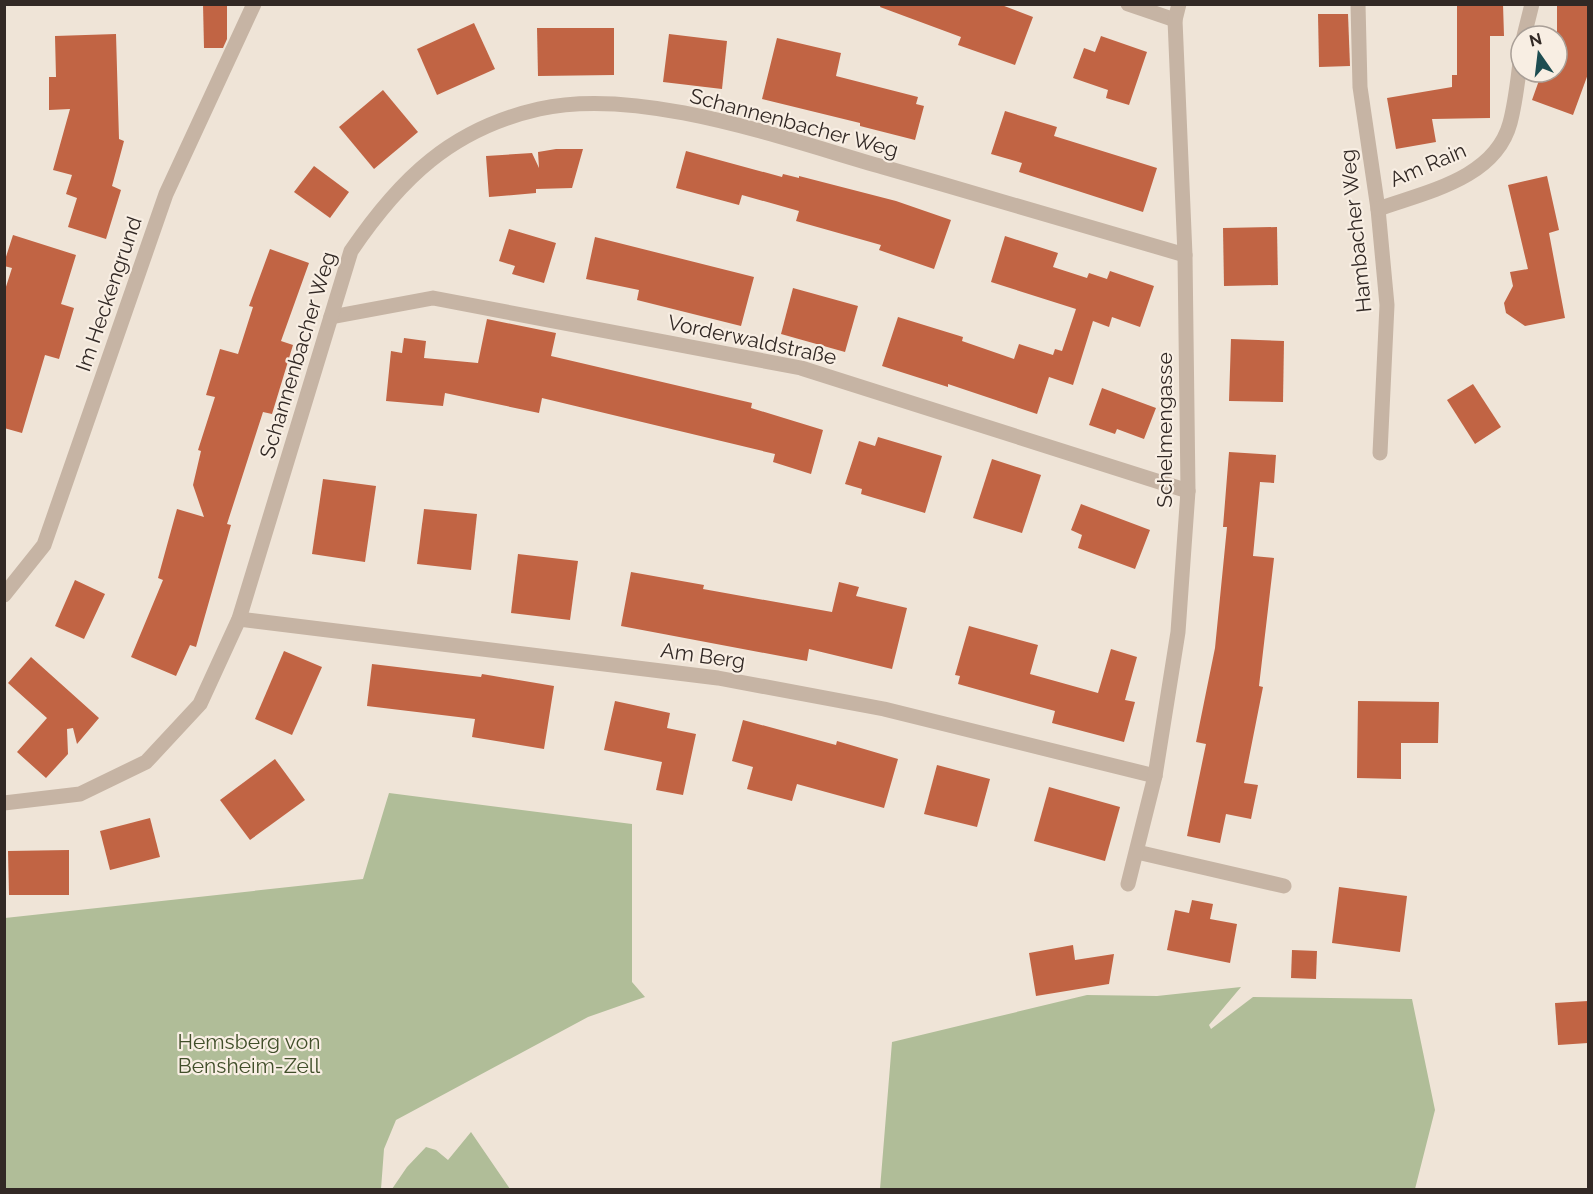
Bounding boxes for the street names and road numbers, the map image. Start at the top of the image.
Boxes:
street label: Schannenbacher Weg [687,83,901,162]
street label: Am Rain [1386,137,1470,192]
street label: Hambacher Weg [1334,148,1377,314]
street label: Im Heckengrund [70,213,147,375]
street label: Schannenbacher Weg [254,248,341,461]
street label: Vorderwaldstraße [665,309,839,370]
street label: Schelmengasse [1152,352,1177,508]
street label: Am Berg [659,637,747,674]

